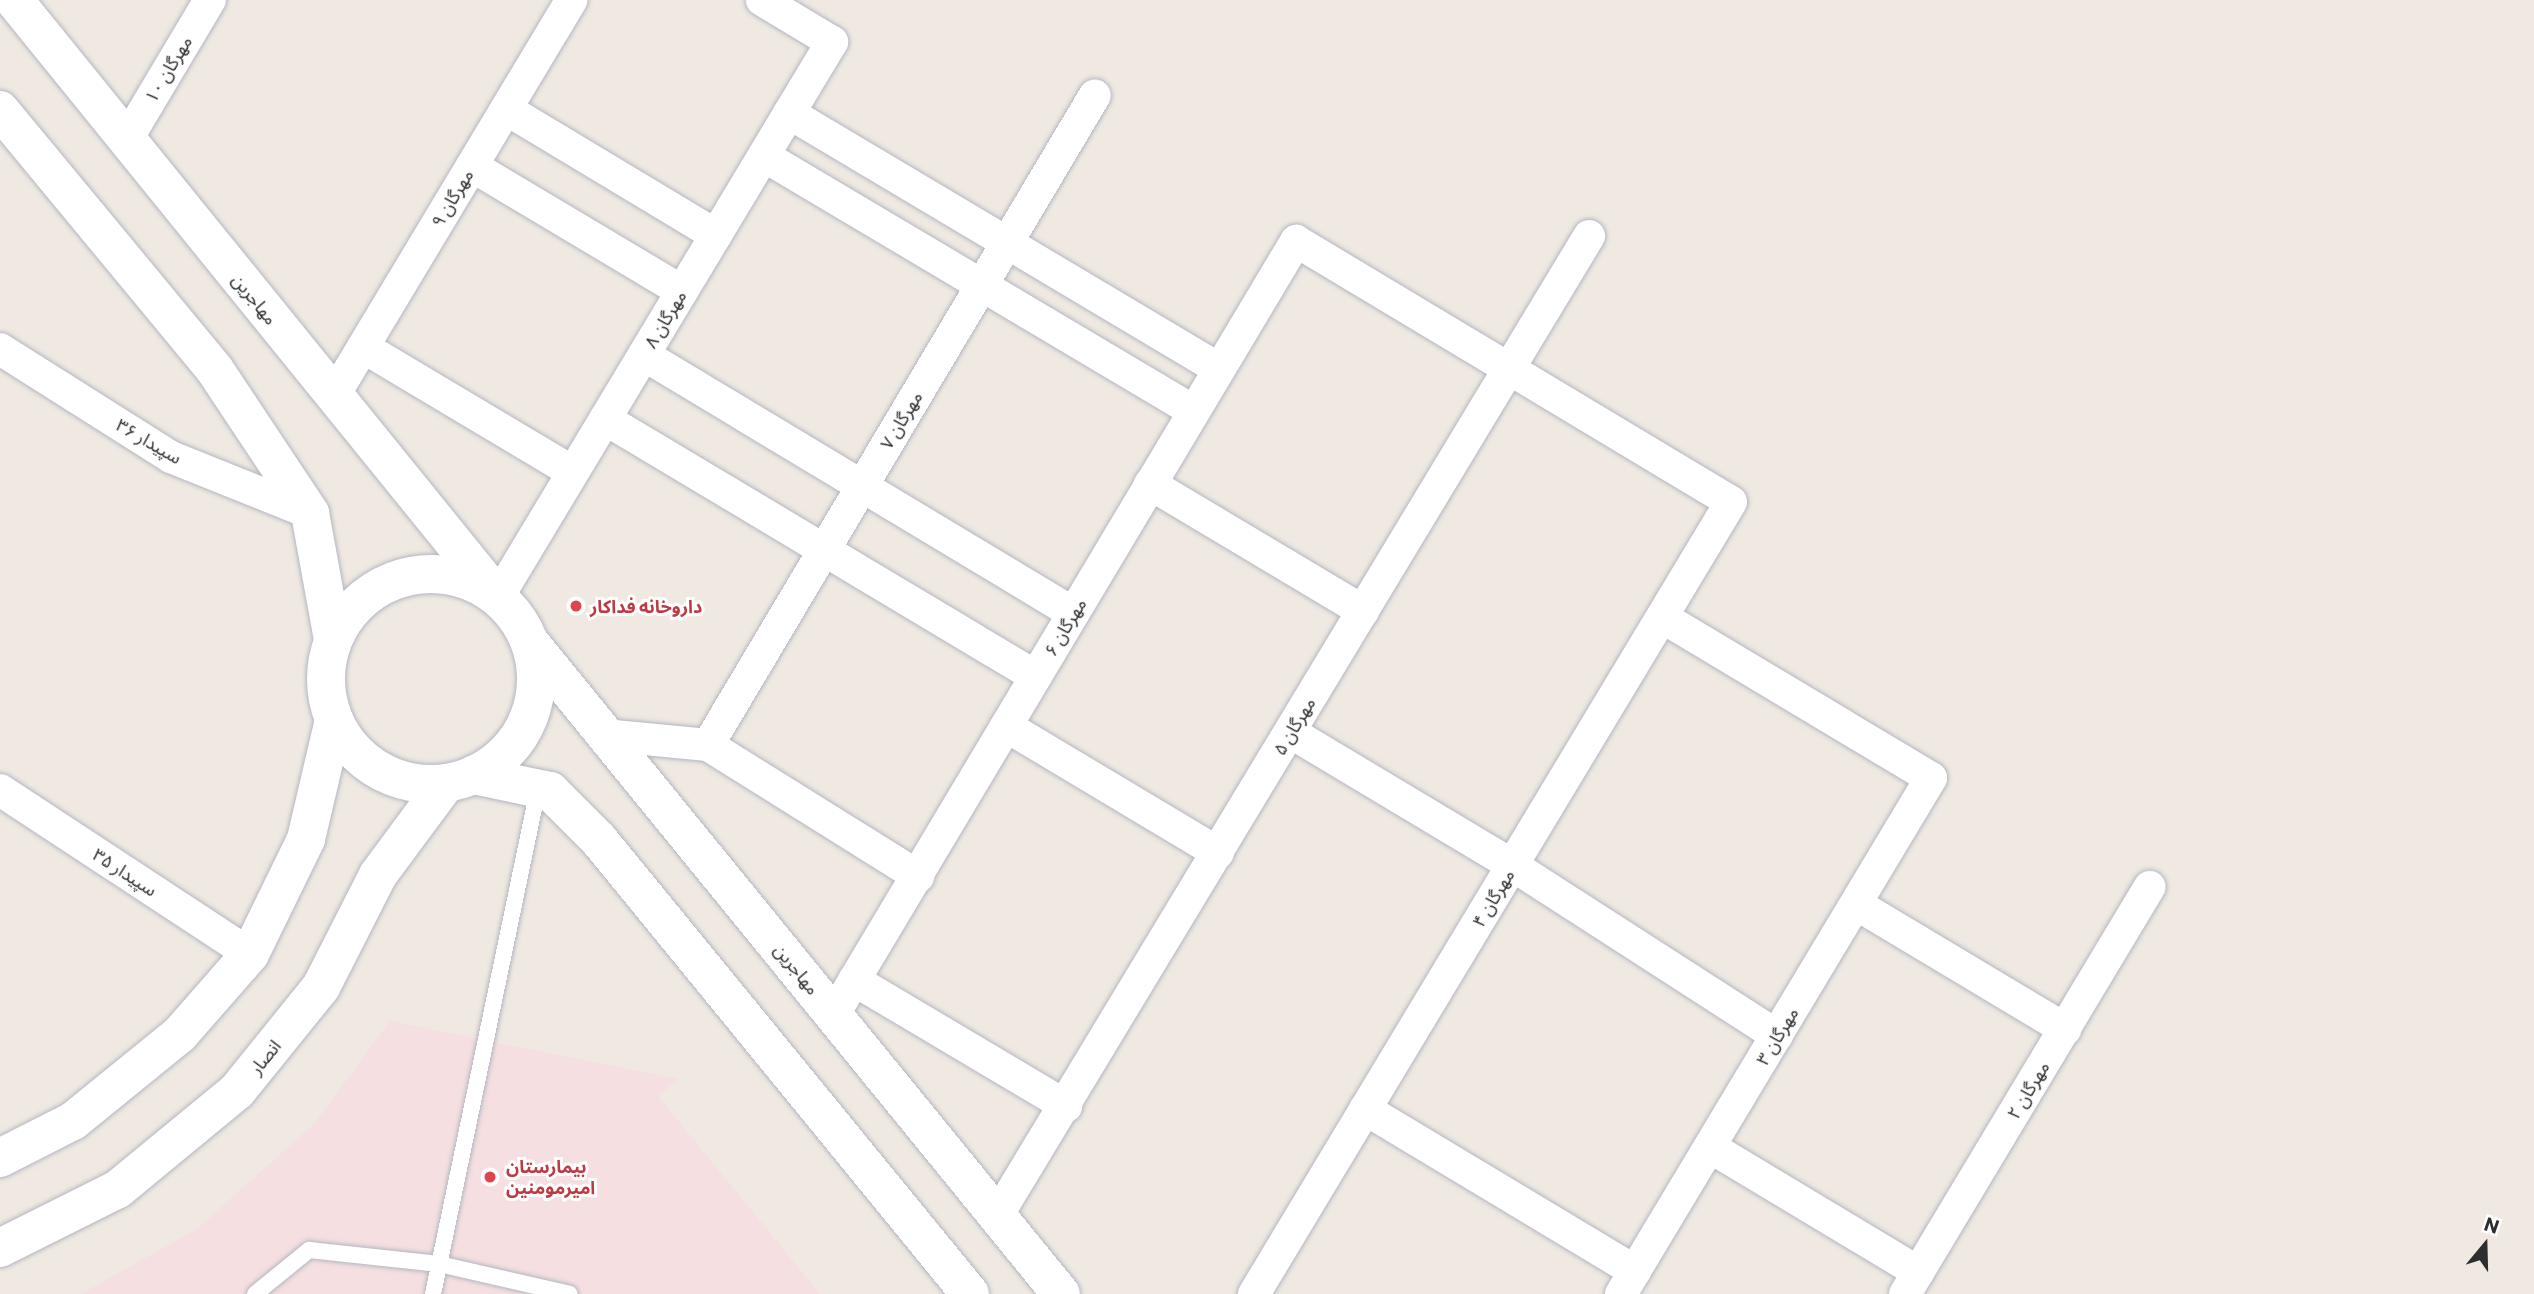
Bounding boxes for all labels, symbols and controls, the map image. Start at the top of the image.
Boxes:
street label: مهرگان ۱۰ [140,32,196,106]
street label: مهرگان ۹ [426,165,478,231]
street label: مهاجرین [228,269,282,329]
street label: مهرگان ۸ [639,286,691,352]
street label: مهرگان ۷ [875,387,927,453]
street label: سپیدار ۳۶ [112,414,186,468]
street label: مهرگان ۶ [1039,594,1091,660]
place label: داروخانه فداکار [590,595,702,617]
marker: داروخانه فداکار [568,598,584,614]
street label: مهرگان ۵ [1268,693,1320,759]
street label: سپیدار ۳۵ [89,843,161,901]
street label: مهرگان ۴ [1467,865,1519,931]
street label: مهاجرین [770,939,824,999]
street label: مهرگان ۳ [1751,1003,1803,1069]
street label: انصار [245,1035,285,1079]
street label: مهرگان ۲ [2002,1057,2054,1123]
place label: بیمارستان امیرمومنین [506,1156,595,1198]
marker: بیمارستان امیرمومنین [480,1167,500,1187]
north arrow [2450,1210,2520,1280]
text: N [2482,1211,2502,1238]

